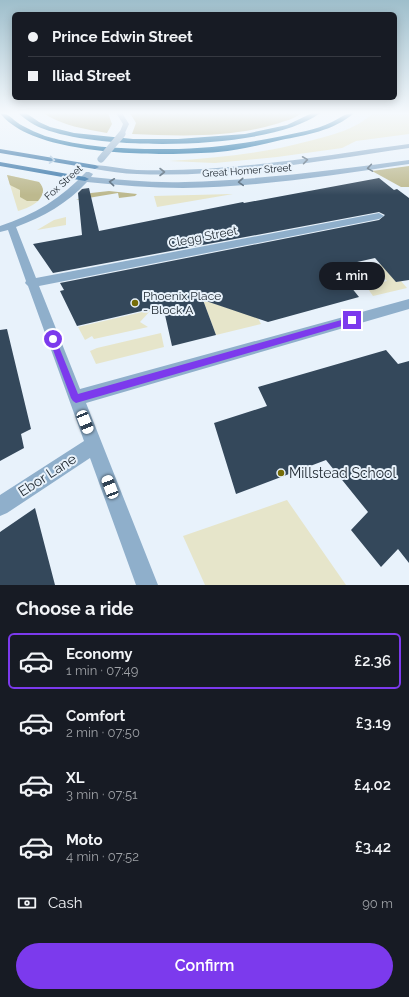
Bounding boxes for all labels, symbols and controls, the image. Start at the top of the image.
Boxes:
text: Prince Edwin Street [52,28,193,46]
text: Iliad Street [52,67,131,85]
one-way arrow [49,155,55,164]
one-way arrow [302,156,308,165]
street label: Fox Street [42,162,85,202]
street label: Great Homer Street [202,162,293,179]
one-way arrow [367,163,374,171]
one-way arrow [159,168,165,176]
one-way arrow [238,177,244,186]
one-way arrow [109,178,115,187]
street label: Clegg Street [167,223,239,251]
callout: 1 min [319,262,385,290]
text: 1 min [336,268,368,283]
place label: Phoenix Place - Block A [143,289,221,317]
marker: Phoenix Place - Block A [130,298,140,308]
route end [343,311,361,329]
route start [44,330,62,348]
car [75,409,95,435]
street label: Ebor Lane [15,450,79,500]
place label: Millstead School [289,465,396,481]
marker: Millstead School [276,468,286,478]
car [100,474,120,500]
text: Choose a ride [16,598,134,619]
icon: car [18,643,54,679]
text: Economy [66,645,133,663]
text: £2.36 [354,652,391,670]
text: 1 min · 07:49 [66,663,138,678]
icon: car [18,705,54,741]
text: Comfort [66,707,125,725]
text: £3.19 [356,714,391,732]
text: 2 min · 07:50 [66,725,140,740]
icon: car [18,767,54,803]
text: XL [66,769,84,787]
text: £4.02 [354,776,391,794]
text: 3 min · 07:51 [66,787,138,802]
icon: car [18,829,54,865]
text: Moto [66,831,103,849]
text: £3.42 [355,838,391,856]
text: 4 min · 07:52 [66,849,139,864]
icon: cash [16,892,38,914]
text: Cash [48,894,82,912]
text: 90 m [362,896,393,911]
button: Confirm [16,943,393,989]

